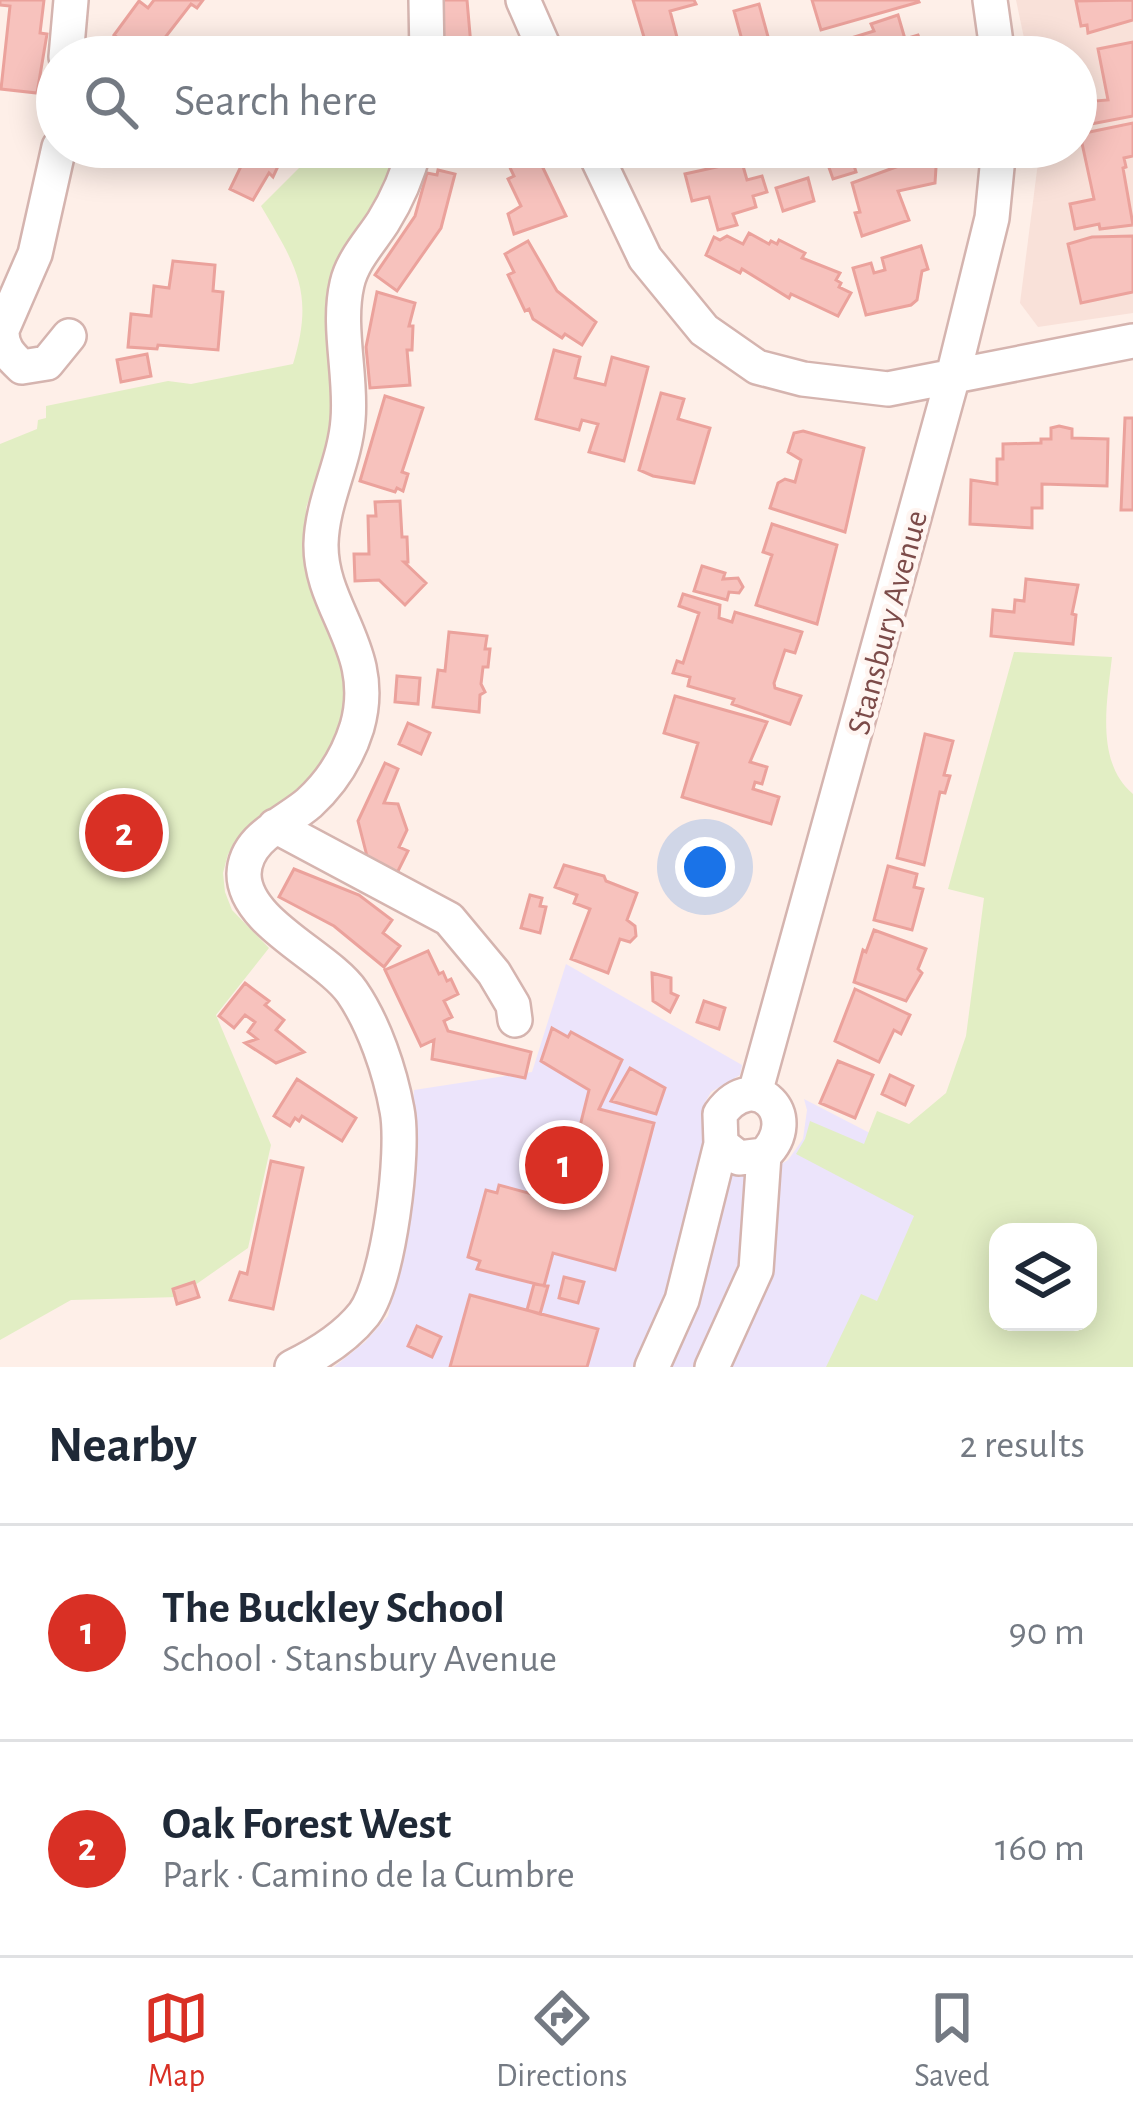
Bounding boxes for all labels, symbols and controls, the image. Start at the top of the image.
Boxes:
search box [36,36,1097,168]
icon: search [78,69,144,135]
text: Search here [174,79,377,124]
street label: Stansbury Avenue [843,507,934,738]
pin: 2 [85,788,163,878]
your location [675,837,735,897]
pin: 1 [525,1120,603,1210]
map controls [989,1223,1097,1331]
button: layers [989,1223,1097,1331]
text: Nearby [48,1420,197,1471]
text: 2 results [959,1426,1085,1465]
text: The Buckley School [162,1586,505,1631]
text: 1 [80,1613,94,1652]
text: 90 m [1008,1613,1085,1652]
text: School · Stansbury Avenue [162,1640,557,1679]
text: Oak Forest West [162,1802,451,1847]
text: 2 [78,1829,96,1868]
text: 160 m [995,1829,1085,1868]
text: Park · Camino de la Cumbre [162,1856,575,1895]
tab: Map [143,1985,209,2097]
tab: Directions [496,1985,627,2097]
tab: Saved [914,1985,990,2097]

